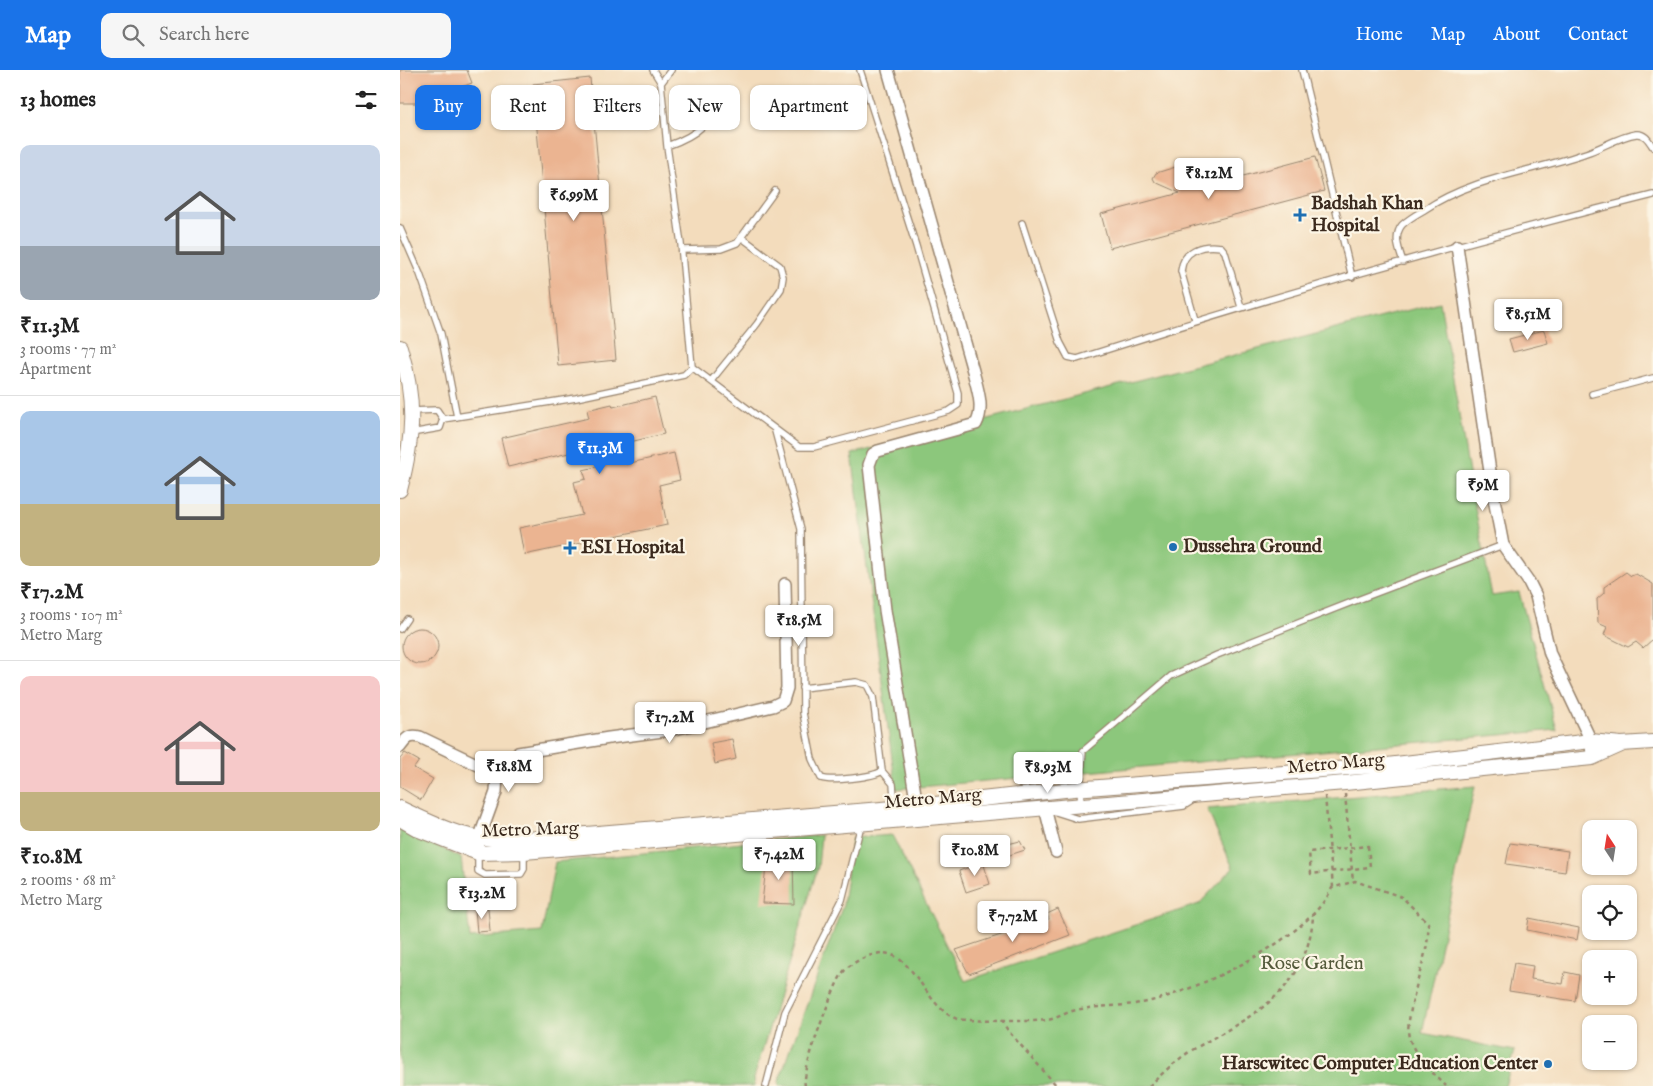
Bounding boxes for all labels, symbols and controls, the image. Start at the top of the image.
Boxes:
search box [101,13,451,58]
text: Map [25,20,71,51]
icon: search [119,21,147,49]
text: Search here [159,23,250,47]
text: Home [1356,24,1403,47]
text: Map [1431,24,1465,47]
text: About [1493,24,1540,47]
text: Contact [1568,24,1628,47]
chip: Buy [415,85,481,130]
chip: Rent [491,85,565,130]
chip: Filters [575,85,659,130]
chip: New [669,85,740,130]
chip: Apartment [750,85,867,130]
icon: filters [352,86,380,114]
text: 13 homes [20,87,96,114]
pin: ₹8.12M [1168,158,1250,200]
text: ₹8.12M [1185,164,1233,184]
icon: home [155,178,245,268]
pin: ₹6.99M [533,180,615,222]
text: ₹6.99M [550,186,598,206]
place label: Badshah Khan Hospital [1311,192,1423,238]
marker: Badshah Khan Hospital [1293,208,1307,222]
pin: ₹8.51M [1487,298,1569,341]
text: ₹8.51M [1505,305,1551,325]
text: ₹11.3M [20,313,80,340]
text: 3 rooms · 77 m² [20,340,116,360]
text: Apartment [20,360,91,380]
pin: ₹11.3M [559,432,641,475]
text: ₹11.3M [577,439,623,459]
icon: home [155,443,245,533]
pin: ₹9M [1459,470,1507,512]
text: ₹9M [1467,476,1499,496]
place label: Dussehra Ground [1183,535,1323,559]
place label: ESI Hospital [581,536,685,560]
marker: ESI Hospital [563,541,577,555]
marker: Dussehra Ground [1167,541,1179,553]
text: ₹17.2M [20,579,84,606]
pin: ₹18.5M [758,604,840,647]
text: 3 rooms · 107 m² [20,606,123,626]
text: ₹18.5M [776,611,822,631]
text: Metro Marg [20,626,102,646]
pin: ₹17.2M [629,702,711,744]
icon: home [155,708,245,798]
text: ₹17.2M [646,708,694,728]
street label: Metro Marg [1286,748,1386,780]
pin: ₹18.8M [468,750,550,793]
pin: ₹8.93M [1007,752,1089,794]
text: ₹18.8M [486,757,532,777]
text: ₹8.93M [1025,758,1071,778]
street label: Metro Marg [883,783,983,815]
street label: Metro Marg [481,816,580,844]
north arrow [1582,820,1638,875]
map controls [1582,820,1637,1070]
pin: ₹10.8M [934,834,1016,877]
pin: ₹7.42M [738,838,820,881]
text: ₹10.8M [951,841,999,861]
text: ₹10.8M [20,844,83,871]
text: ₹7.42M [754,845,804,865]
text: 2 rooms · 68 m² [20,871,116,891]
pin: ₹13.2M [441,878,523,920]
text: ₹13.2M [458,884,506,904]
button: locate [1582,885,1637,940]
text: Metro Marg [20,891,102,911]
pin: ₹7.72M [972,900,1054,943]
text: ₹7.72M [988,907,1038,927]
button: + [1582,950,1637,1005]
park label: Rose Garden [1260,952,1364,976]
button: − [1582,1015,1637,1070]
place label: Harscwitec Computer Education Center [1222,1052,1539,1076]
marker: Harscwitec Computer Education Center [1542,1058,1554,1070]

